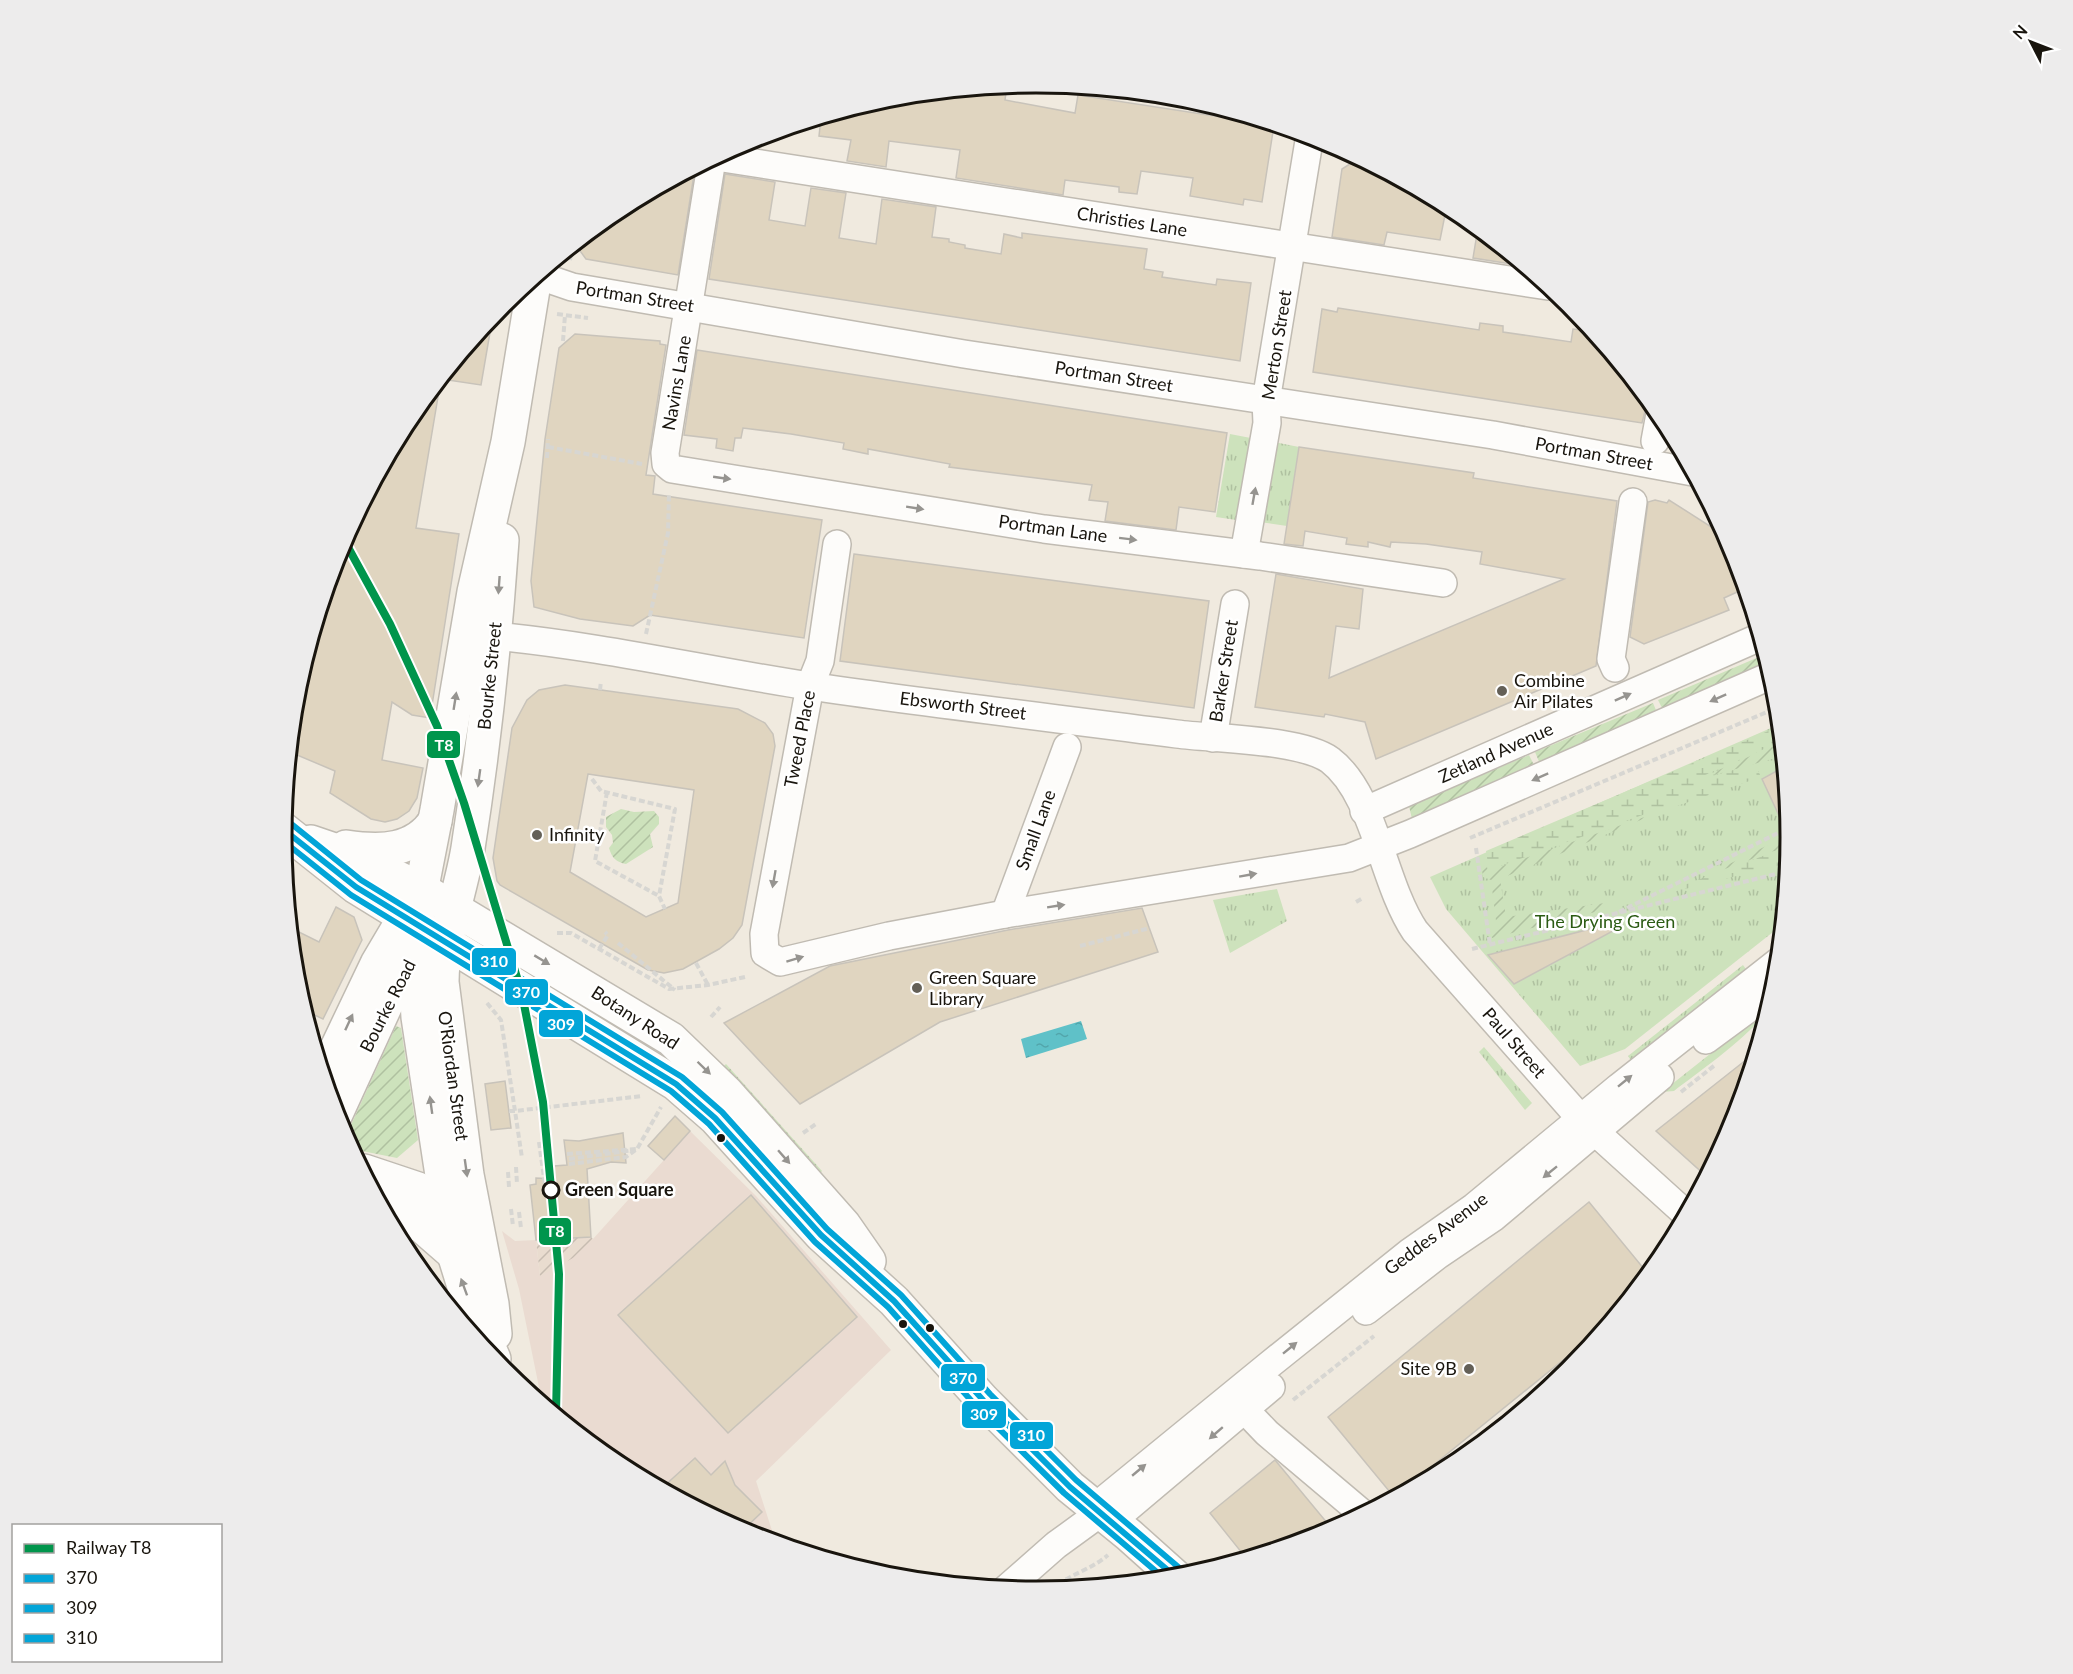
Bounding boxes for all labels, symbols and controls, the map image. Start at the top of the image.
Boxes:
north arrow [2001,12,2061,72]
text: N [2008,21,2031,43]
street label: Christies Lane [1075,201,1189,241]
street label: Portman Street [574,276,696,316]
street label: Merton Street [1256,288,1296,401]
street label: Navins Lane [657,334,695,432]
street label: Portman Street [1053,356,1175,396]
street label: Portman Street [1533,432,1655,474]
one-way arrow [713,473,732,482]
one-way arrow [1250,486,1259,505]
one-way arrow [905,503,924,512]
street label: Portman Lane [997,509,1109,547]
one-way arrow [1119,535,1138,544]
one-way arrow [494,575,503,594]
street label: Barker Street [1204,618,1242,724]
street label: Bourke Street [472,620,506,731]
place label: Combine Air Pilates [1514,669,1593,712]
marker: Combine Air Pilates [1495,684,1509,698]
street label: Ebsworth Street [899,686,1028,724]
street label: Tweed Place [779,688,819,789]
one-way arrow [451,691,460,710]
one-way arrow [1614,692,1632,702]
one-way arrow [1709,693,1727,703]
street label: Zetland Avenue [1435,717,1556,787]
line badge: T8 [426,730,461,759]
text: T8 [435,735,453,754]
one-way arrow [474,768,483,787]
one-way arrow [1531,772,1548,781]
street label: Small Lane [1010,786,1060,873]
place label: Infinity [549,823,605,845]
marker: Infinity [530,828,544,842]
one-way arrow [769,870,778,889]
one-way arrow [1239,870,1258,879]
one-way arrow [1046,901,1065,910]
park label: The Drying Green [1535,910,1675,932]
line badge: 310 [471,947,517,976]
text: 310 [480,951,508,970]
one-way arrow [786,954,804,963]
one-way arrow [534,955,550,966]
street label: Bourke Road [354,956,420,1056]
place label: Green Square Library [929,966,1036,1009]
line badge: 370 [504,978,549,1006]
street label: Botany Road [588,981,684,1054]
marker: Green Square Library [910,981,924,995]
text: 370 [512,982,540,1001]
street label: Paul Street [1478,1003,1552,1082]
street label: O'Riordan Street [434,1009,474,1143]
line badge: 309 [538,1009,584,1038]
one-way arrow [345,1014,354,1031]
text: 309 [547,1014,575,1033]
one-way arrow [696,1061,711,1075]
one-way arrow [1618,1076,1633,1088]
one-way arrow [427,1096,436,1115]
unlabelled marker [715,1132,727,1144]
one-way arrow [777,1149,791,1164]
one-way arrow [462,1159,471,1178]
one-way arrow [1542,1165,1558,1178]
place label: Green Square [565,1178,674,1200]
marker: Green Square [542,1181,560,1199]
street label: Geddes Avenue [1379,1187,1491,1279]
line badge: T8 [538,1217,572,1246]
text: T8 [546,1221,564,1240]
one-way arrow [459,1278,469,1296]
unlabelled marker [897,1318,909,1330]
unlabelled marker [924,1322,936,1334]
one-way arrow [1282,1341,1298,1354]
place label: Site 9B [1400,1357,1457,1379]
marker: Site 9B [1462,1362,1476,1376]
line badge: 370 [940,1363,986,1392]
text: 370 [949,1368,977,1387]
line badge: 309 [961,1400,1007,1429]
text: 309 [970,1404,998,1423]
line badge: 310 [1009,1421,1054,1450]
text: 310 [1017,1425,1045,1444]
one-way arrow [1209,1426,1224,1439]
one-way arrow [1131,1464,1147,1477]
legend [12,1524,222,1662]
text: Railway T8 [66,1536,151,1558]
text: 370 [66,1566,97,1588]
text: 309 [66,1596,97,1618]
text: 310 [66,1626,97,1648]

